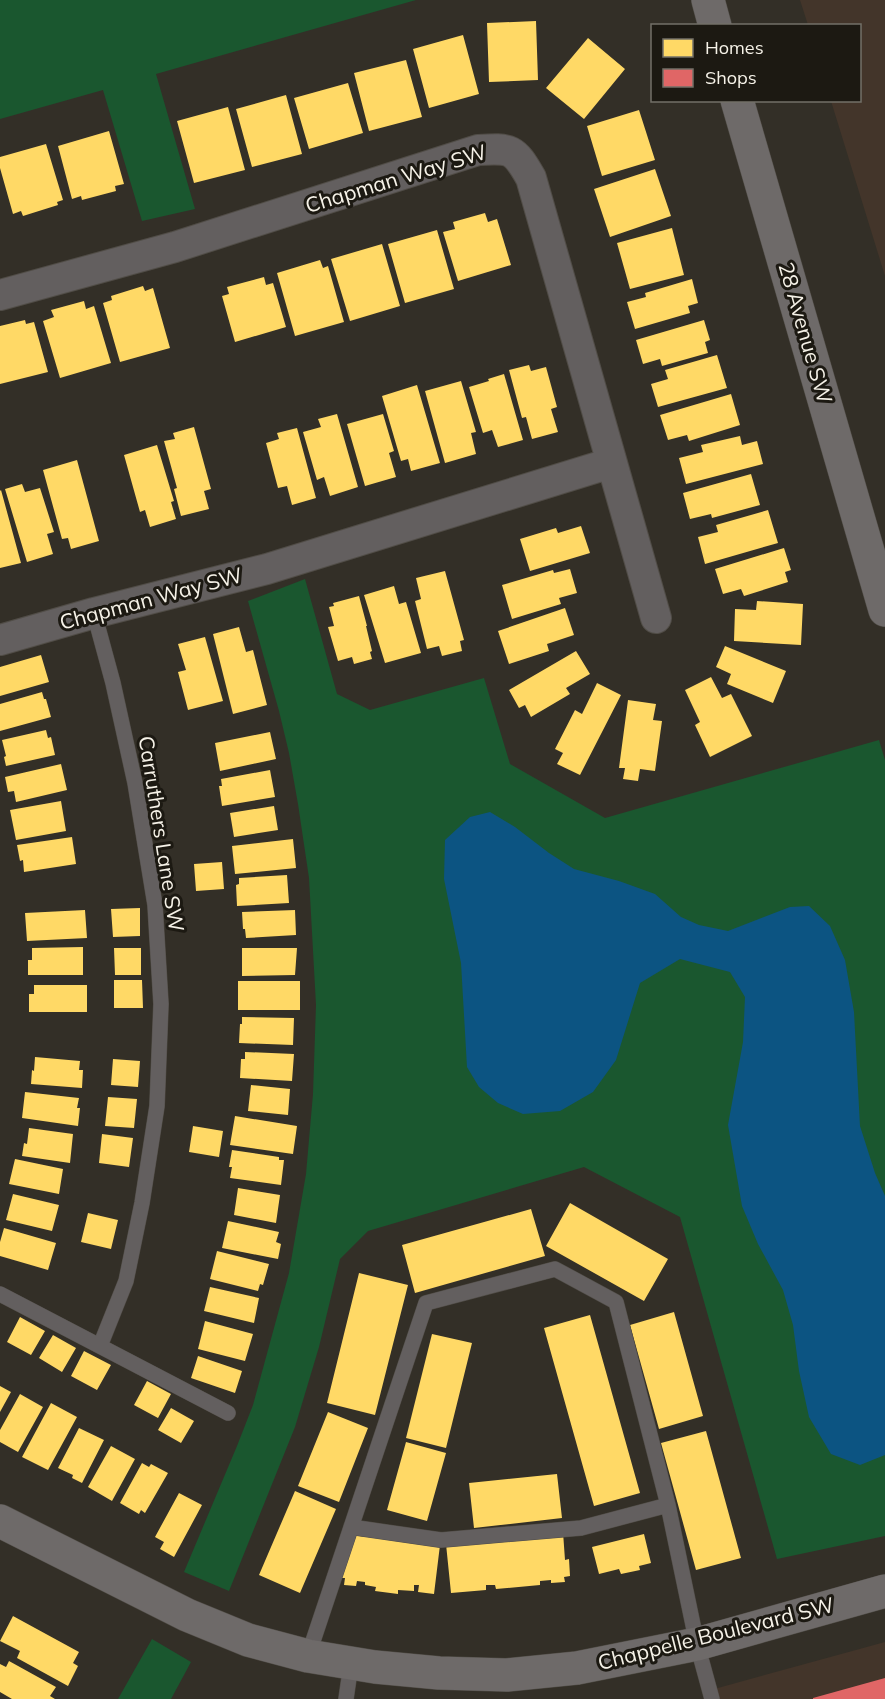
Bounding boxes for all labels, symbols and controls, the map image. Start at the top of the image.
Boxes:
legend [651,24,861,102]
text: Homes [705,36,764,59]
text: Shops [705,66,757,89]
street label: Chapman Way SW [302,138,489,218]
street label: 28 Avenue SW [773,259,839,406]
street label: Chapman Way SW [56,561,245,635]
street label: Carruthers Lane SW [134,734,190,934]
street label: Chappelle Boulevard SW [595,1591,837,1675]

